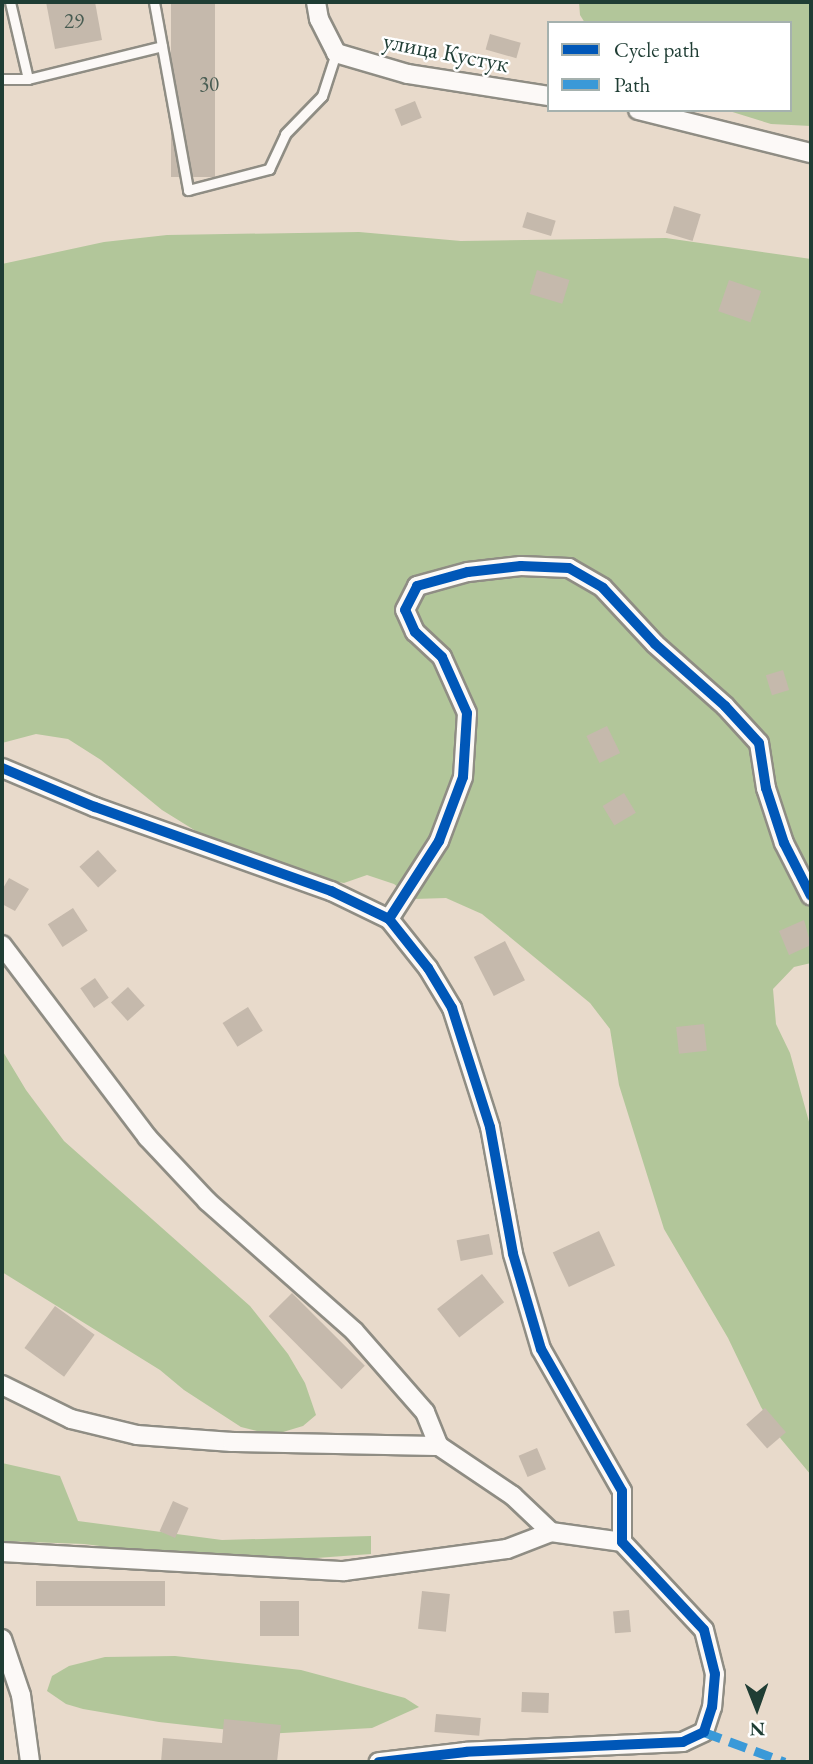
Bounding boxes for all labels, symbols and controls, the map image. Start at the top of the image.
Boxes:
house number: 29 [64,8,84,34]
legend [547,21,792,112]
street label: улица Кустук [381,26,511,78]
text: Cycle path [614,36,700,63]
house number: 30 [199,71,219,97]
text: Path [614,71,650,98]
north arrow [722,1673,792,1743]
text: N [749,1717,765,1742]

